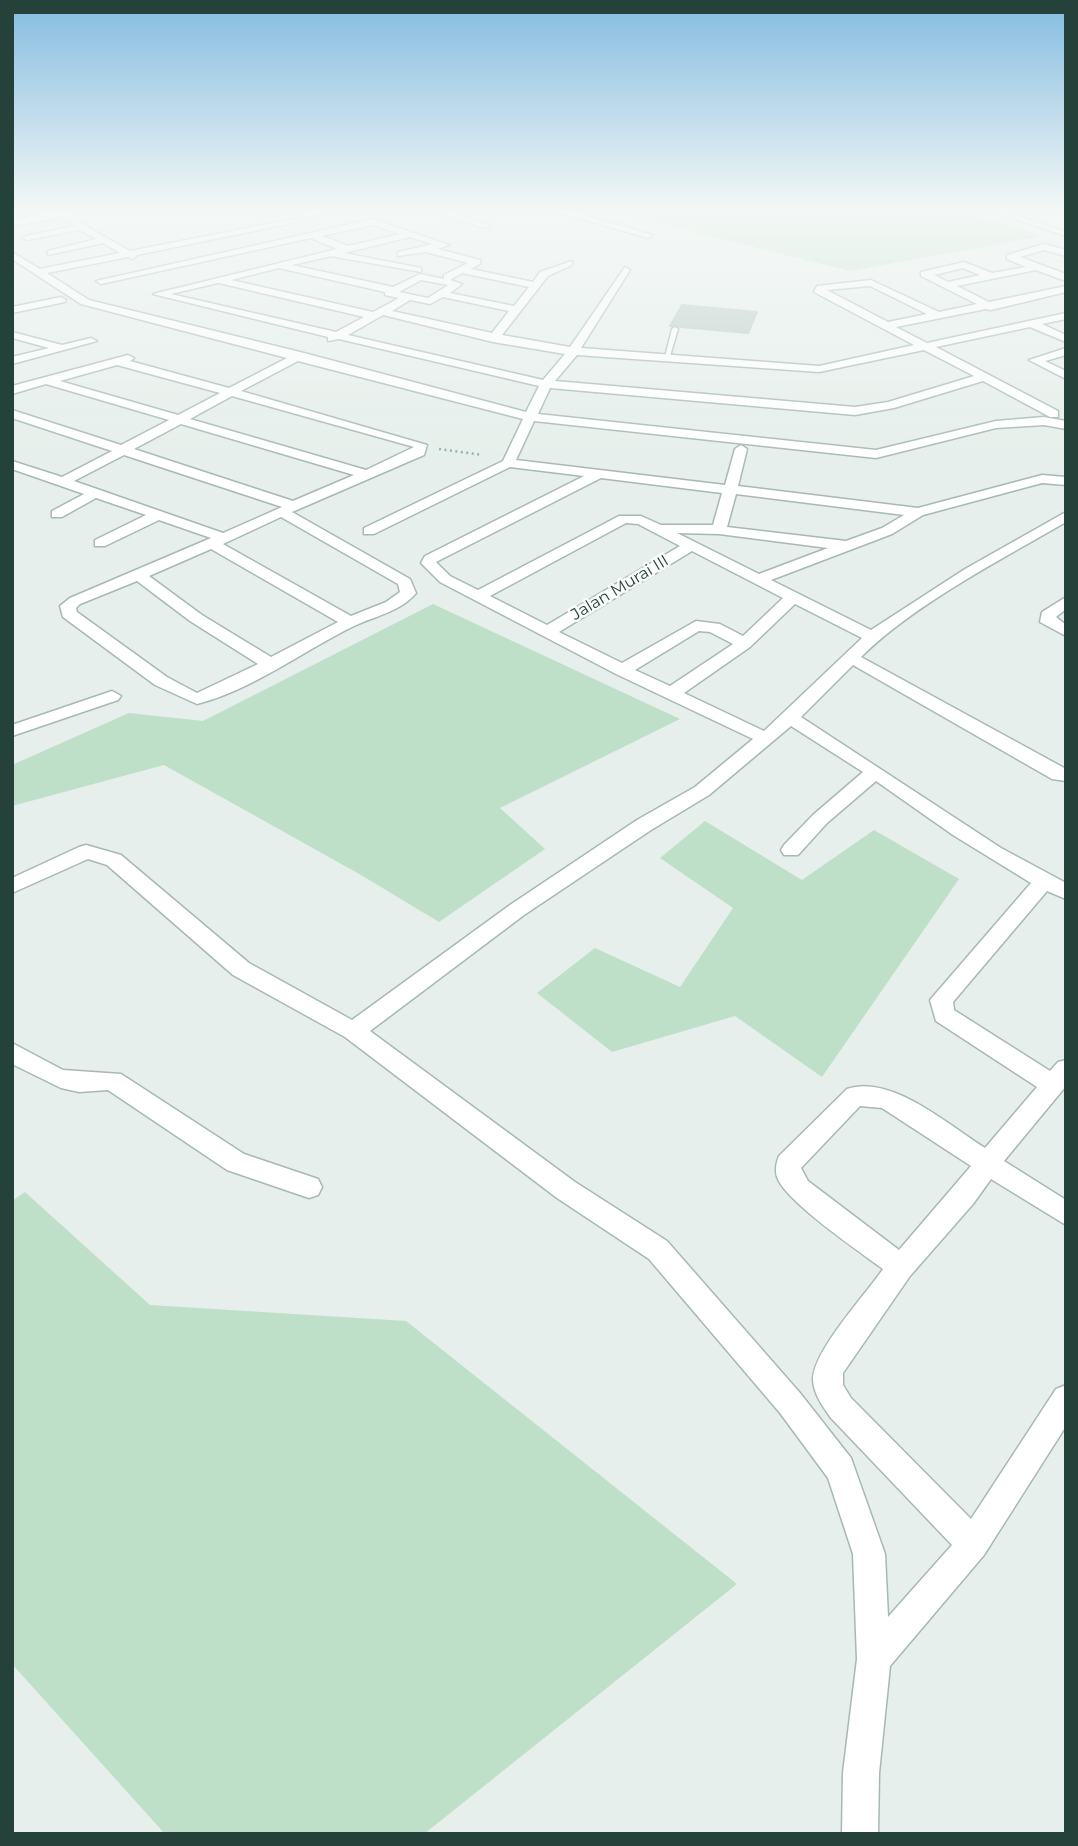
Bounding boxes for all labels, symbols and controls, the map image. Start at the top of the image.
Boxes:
street label: Jalan Murai III [568,551,672,625]

